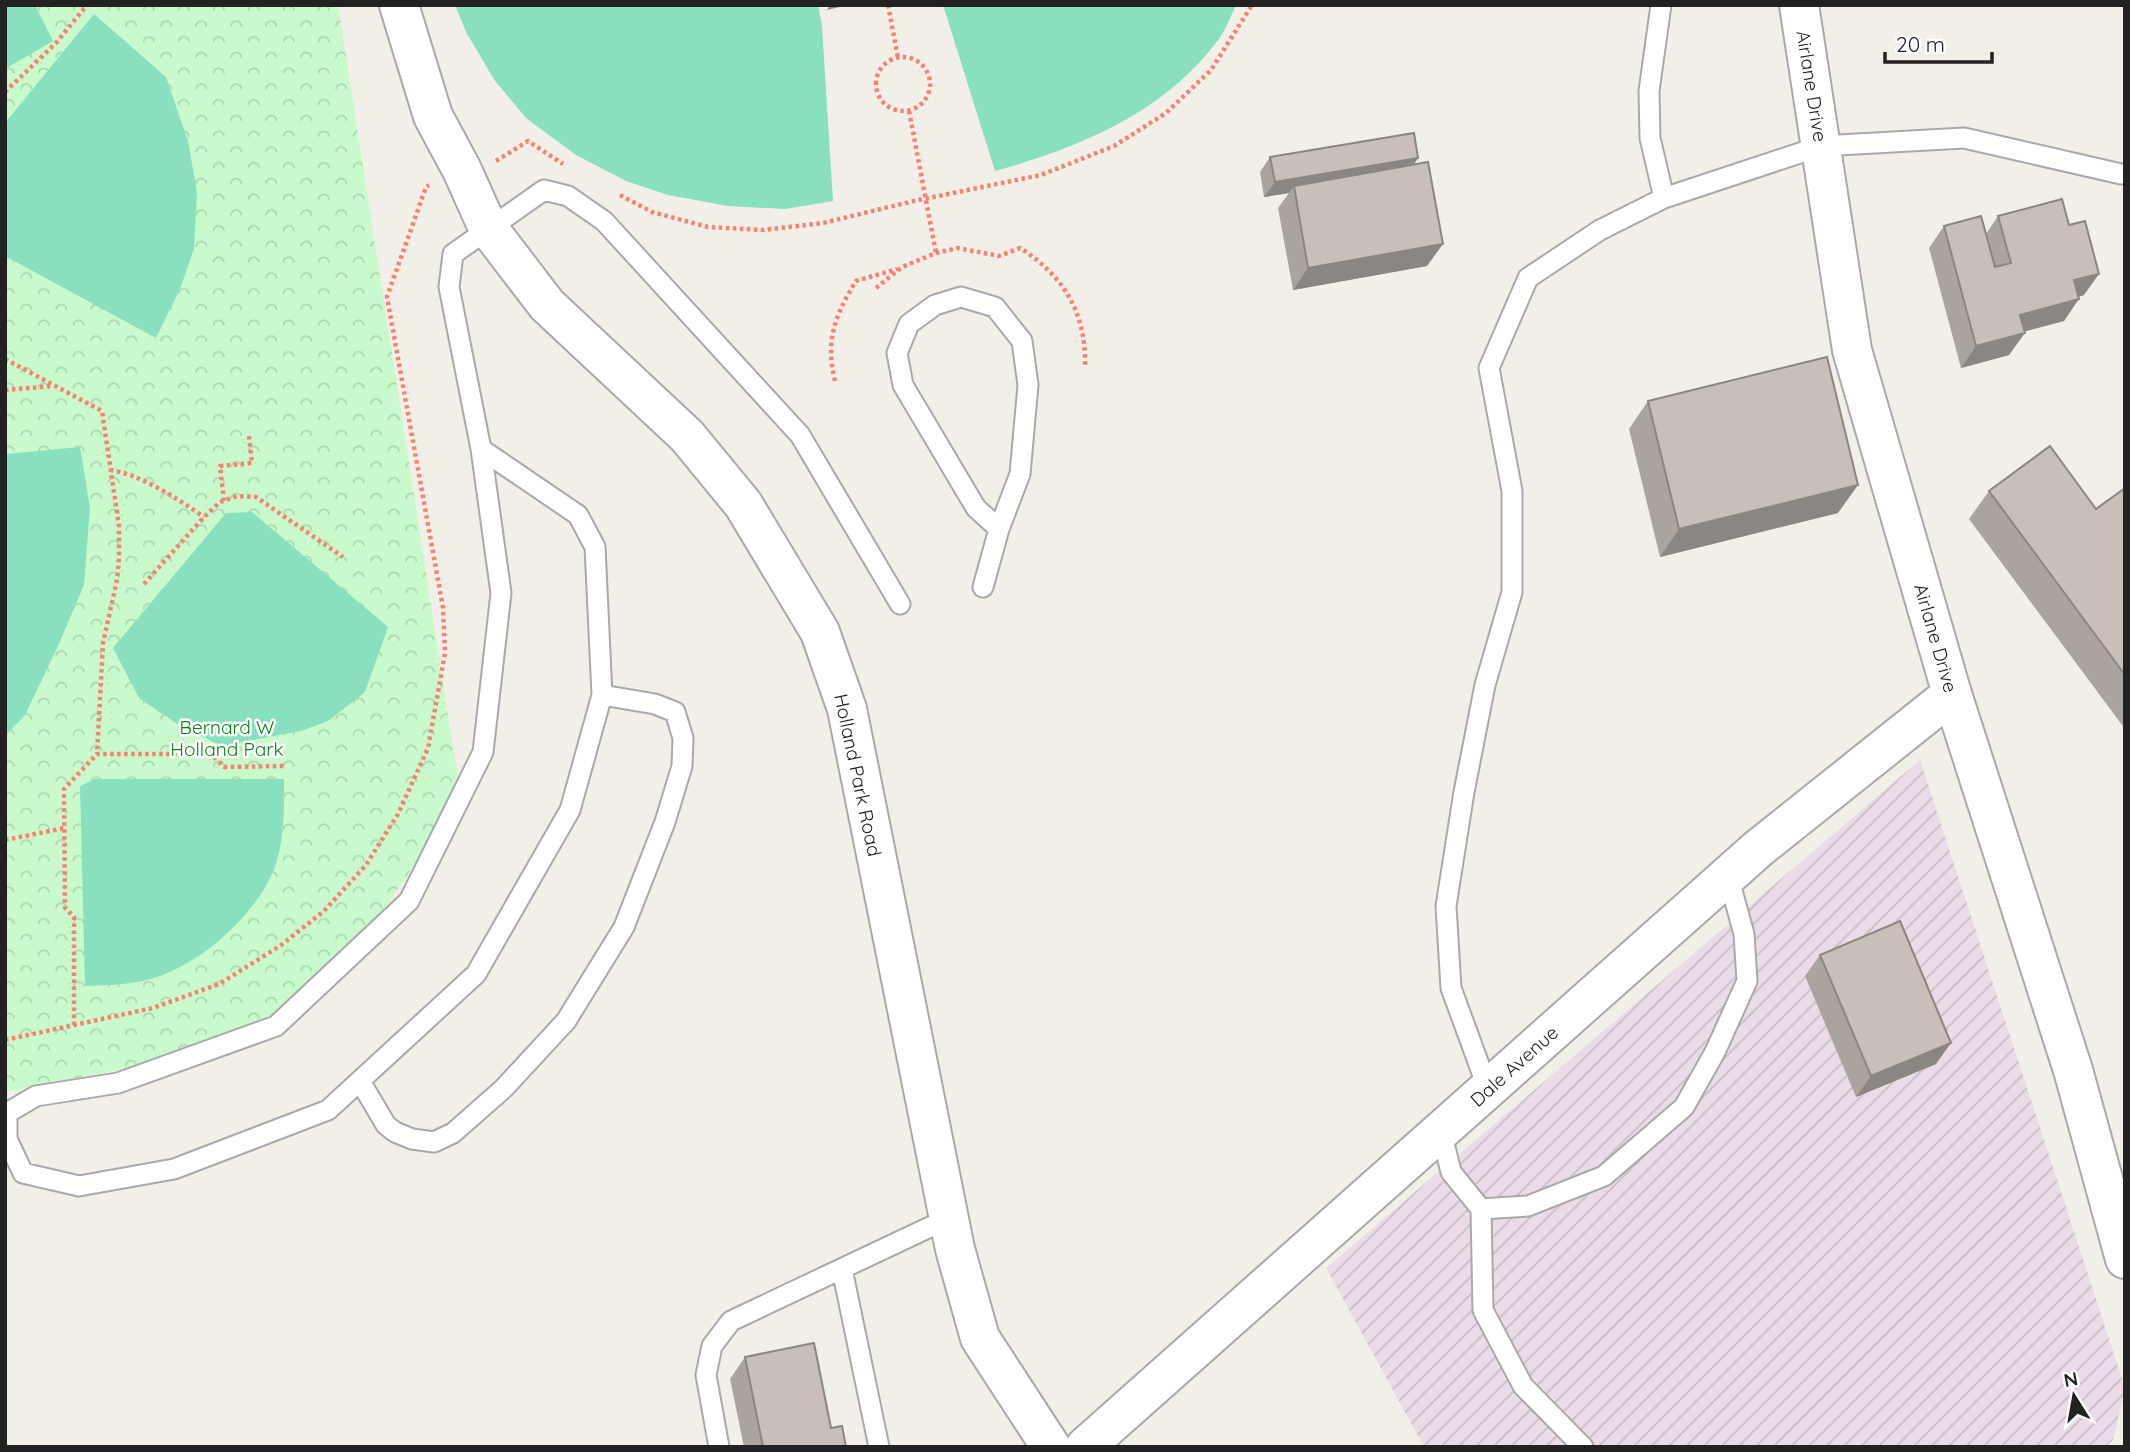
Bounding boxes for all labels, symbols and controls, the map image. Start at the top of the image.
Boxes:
scale bar [1885,21,1992,65]
street label: Airlane Drive [1791,29,1833,143]
text: 20 m [1896,31,1945,57]
street label: Airlane Drive [1909,581,1963,695]
street label: Holland Park Road [829,691,887,859]
park label: Bernard W Holland Park [170,715,284,761]
street label: Dale Avenue [1465,1020,1563,1112]
north arrow [2039,1361,2109,1431]
text: N [2062,1366,2080,1392]

